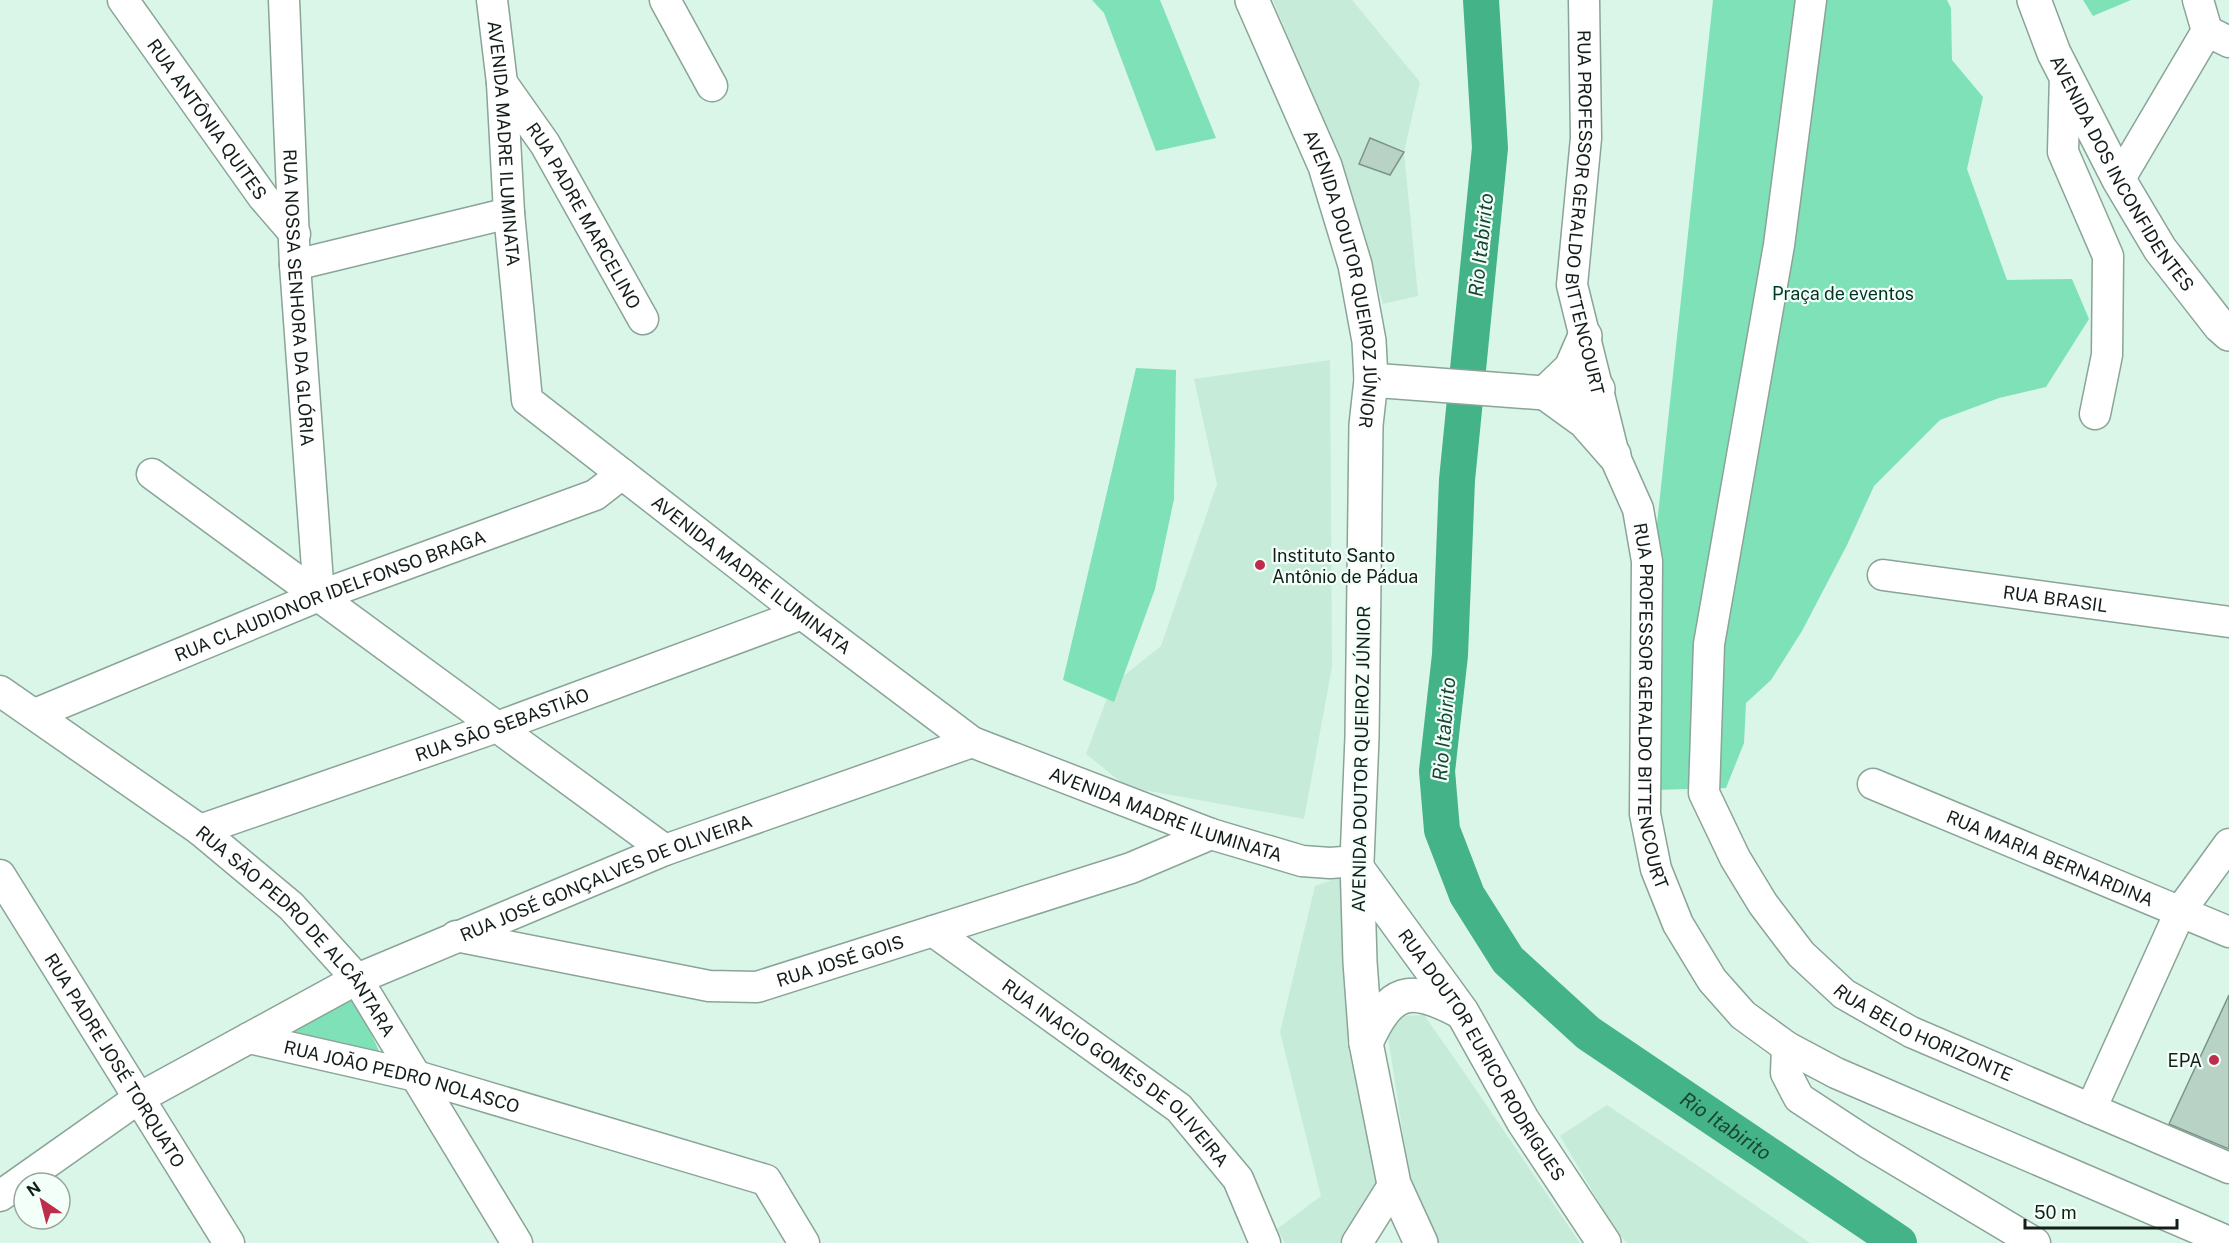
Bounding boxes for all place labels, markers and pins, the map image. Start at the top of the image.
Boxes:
place label: Instituto Santo Antônio de Pádua [1272,545,1418,587]
marker: Instituto Santo Antônio de Pádua [1253,558,1267,572]
place label: EPA [2168,1050,2202,1071]
marker: EPA [2207,1053,2221,1067]

